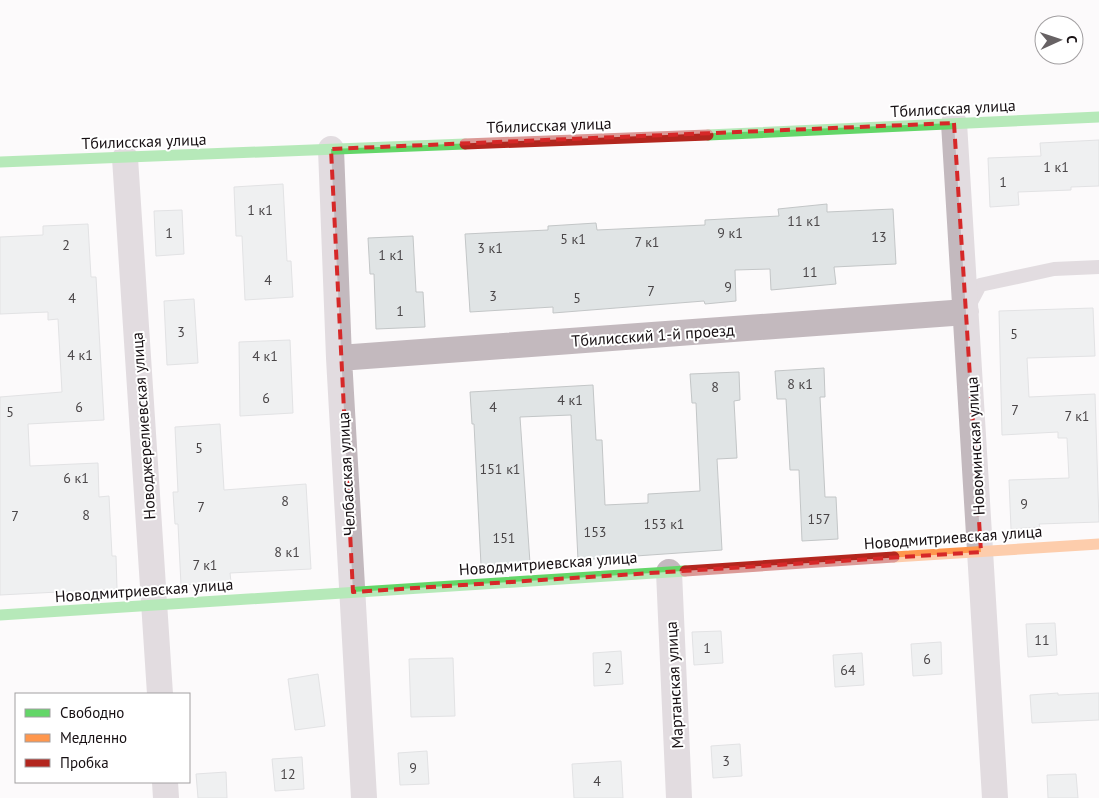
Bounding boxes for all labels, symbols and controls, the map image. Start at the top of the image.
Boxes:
north arrow [1034,15,1084,65]
text: С [1063,35,1081,44]
street label: Тбилисская улица [890,95,1016,121]
street label: Тбилисская улица [486,113,612,137]
street label: Тбилисская улица [81,129,207,153]
house number: 1 к1 [1043,158,1069,176]
house number: 1 [999,173,1007,191]
house number: 1 к1 [247,201,273,219]
house number: 11 к1 [787,212,821,230]
house number: 1 [165,224,173,242]
house number: 9 к1 [717,224,743,242]
house number: 13 [871,228,887,246]
house number: 5 к1 [560,230,586,248]
house number: 7 к1 [635,233,659,251]
house number: 2 [62,236,70,254]
house number: 3 к1 [477,239,503,257]
house number: 1 к1 [378,246,404,264]
house number: 11 [802,263,818,281]
house number: 4 [264,271,272,289]
house number: 9 [724,278,732,296]
house number: 7 [647,282,655,300]
house number: 3 [489,287,497,305]
house number: 4 [68,289,76,307]
house number: 5 [573,289,581,307]
house number: 1 [396,302,404,320]
street label: Тбилисский 1-й проезд [571,319,736,351]
house number: 3 [177,323,185,341]
house number: 5 [1010,325,1018,343]
street label: Новоджерелиевская улица [126,332,160,520]
house number: 4 к1 [67,346,93,364]
house number: 4 к1 [252,347,278,365]
house number: 8 к1 [787,375,813,393]
street label: Новоминская улица [961,376,989,516]
house number: 8 [711,378,719,396]
house number: 6 [262,389,270,407]
house number: 4 к1 [557,391,583,409]
house number: 6 [75,398,83,416]
house number: 4 [489,398,497,416]
house number: 7 [1011,401,1019,419]
house number: 5 [6,403,14,421]
house number: 7 к1 [1065,407,1089,425]
street label: Челбасская улица [333,411,359,537]
house number: 5 [195,439,203,457]
house number: 151 к1 [480,460,520,478]
house number: 6 к1 [63,469,89,487]
house number: 8 [281,492,289,510]
house number: 9 [1020,495,1028,513]
house number: 7 [197,498,205,516]
house number: 8 [82,506,90,524]
house number: 7 [11,507,19,525]
house number: 157 [808,510,830,528]
house number: 153 к1 [644,515,684,533]
street label: Новодмитриевская улица [863,521,1043,553]
house number: 153 [584,523,606,541]
house number: 151 [493,529,515,547]
house number: 8 к1 [274,543,300,561]
street label: Новодмитриевская улица [458,547,638,579]
house number: 7 к1 [193,556,217,574]
street label: Новодмитриевская улица [54,574,234,606]
street label: Мартанская улица [661,621,687,749]
house number: 11 [1034,631,1050,649]
house number: 1 [703,639,711,657]
house number: 6 [923,650,931,668]
house number: 2 [604,659,612,677]
house number: 64 [840,661,856,679]
legend [15,693,190,783]
text: Свободно [60,703,124,722]
text: Медленно [60,728,127,747]
house number: 3 [722,752,730,770]
text: Пробка [60,753,109,772]
house number: 9 [409,759,417,777]
house number: 12 [280,765,296,783]
house number: 4 [593,772,601,790]

